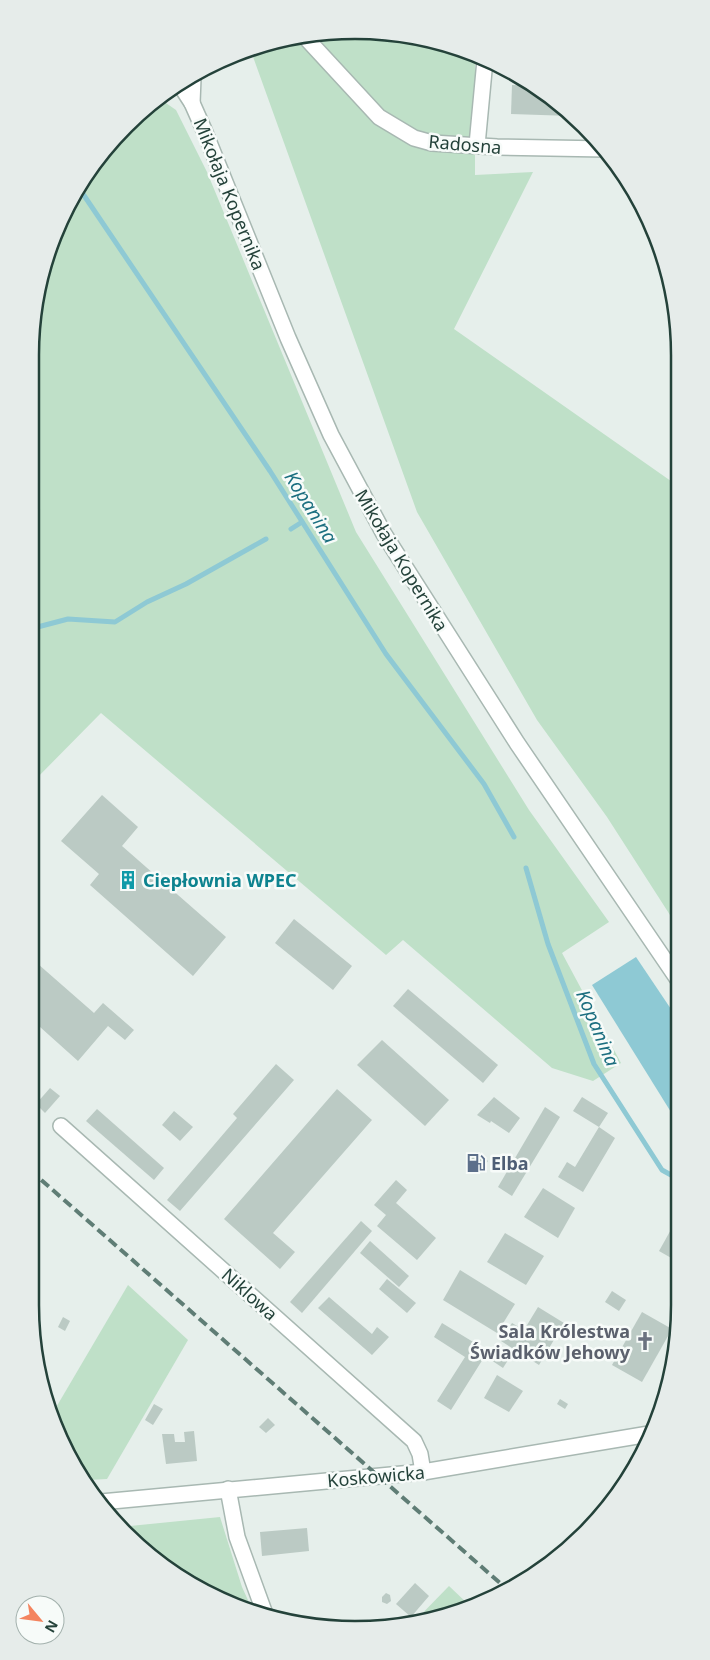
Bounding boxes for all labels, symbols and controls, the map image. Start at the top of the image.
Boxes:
street label: Mikołaja Kopernika [189,114,271,274]
street label: Radosna [428,129,502,159]
water label: Kopanina [279,466,344,548]
street label: Mikołaja Kopernika [350,484,454,636]
place label: Ciepłownia WPEC [143,868,297,892]
building icon: Ciepłownia WPEC [117,869,139,891]
water label: Kopanina [570,986,626,1070]
place label: Elba [491,1151,529,1175]
fuel station icon: Elba [465,1152,487,1174]
street label: Niklowa [217,1263,283,1325]
place label: Sala Królestwa Świadków Jehowy [470,1319,631,1364]
church icon: Sala Królestwa Świadków Jehowy [634,1330,656,1352]
street label: Koskowicka [326,1460,426,1492]
north arrow [15,1595,65,1645]
text: N [41,1617,63,1636]

